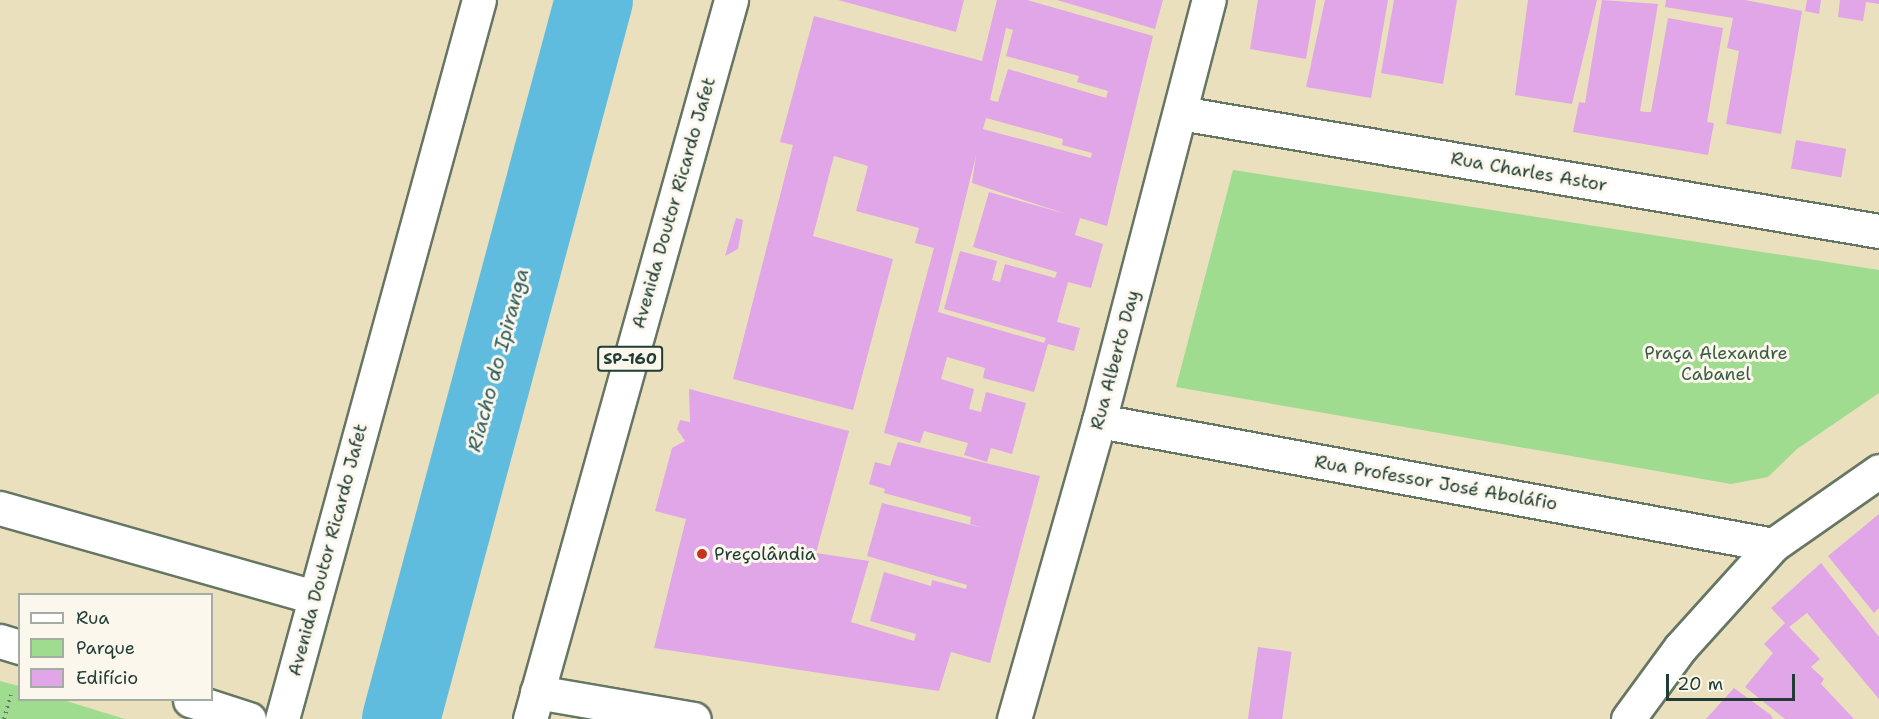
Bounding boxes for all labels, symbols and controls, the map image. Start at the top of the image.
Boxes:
street label: Avenida Doutor Ricardo Jafet [628,75,720,331]
street label: Rua Charles Astor [1449,148,1609,196]
water label: Riacho do Ipiranga [462,266,534,454]
street label: Rua Alberto Day [1086,288,1144,432]
park label: Praça Alexandre Cabanel [1644,343,1788,386]
road number: SP-160 [597,346,663,372]
street label: Avenida Doutor Ricardo Jafet [284,421,372,679]
street label: Rua Professor José Aboláfio [1313,451,1559,515]
place label: Preçolândia [714,543,816,565]
marker: Preçolândia [695,547,709,561]
legend [18,593,213,701]
text: Rua [76,606,109,630]
text: Parque [76,636,135,660]
scale bar [1669,662,1798,700]
text: Edifício [76,666,138,690]
text: 20 m [1677,672,1723,696]

